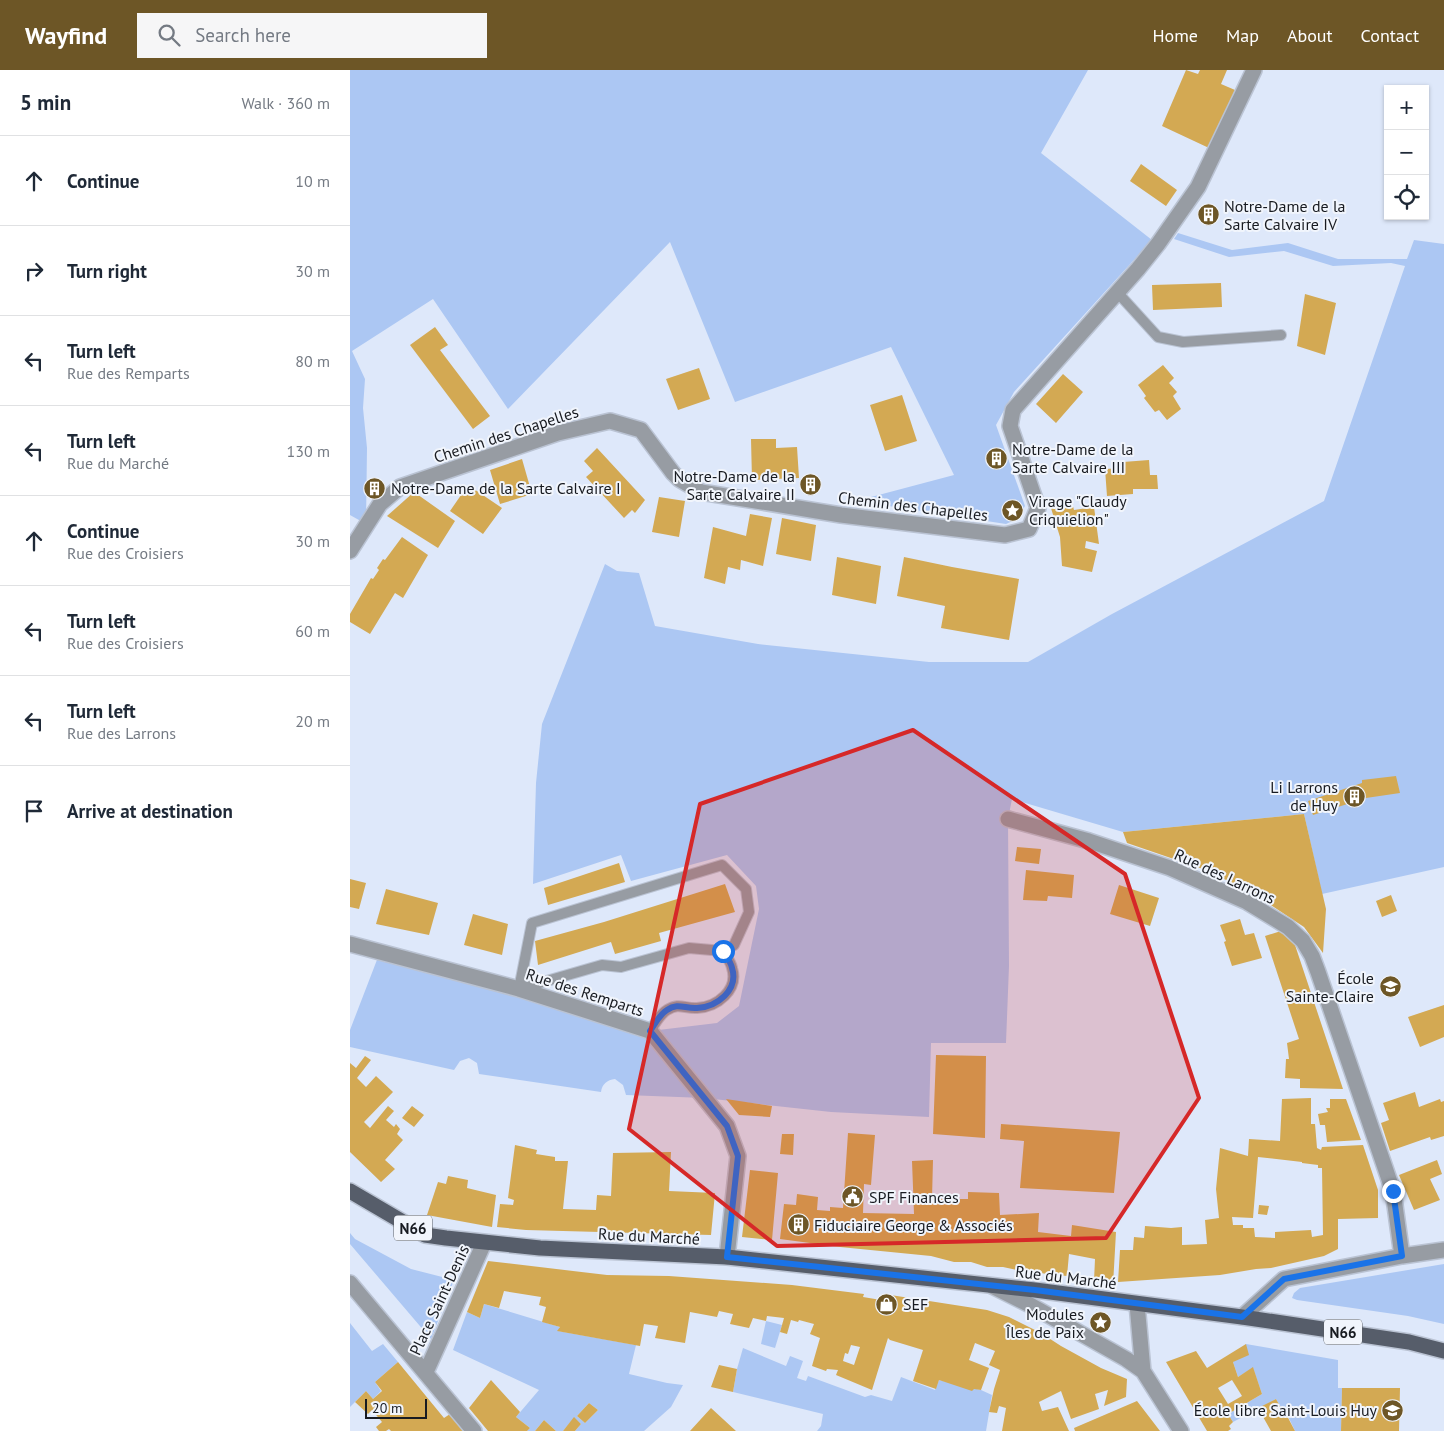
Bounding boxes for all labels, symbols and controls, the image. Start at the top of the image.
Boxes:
search box [137,13,487,58]
text: Wayfind [25,20,107,51]
icon: search [155,21,183,49]
text: Search here [195,23,291,47]
text: Home [1152,24,1198,47]
text: Map [1226,24,1259,47]
text: About [1287,24,1333,47]
text: Contact [1361,24,1419,47]
map controls [1384,85,1429,220]
button: + [1384,85,1429,130]
text: 5 min [20,89,71,116]
text: Walk · 360 m [241,93,330,113]
button: − [1384,130,1429,175]
icon: ahead [20,167,48,195]
text: Continue [67,169,139,193]
text: 10 m [295,171,330,191]
button: locate [1384,175,1429,220]
place label: Notre-Dame de la Sarte Calvaire IV [1224,196,1346,234]
building icon: Notre-Dame de la Sarte Calvaire IV [1196,203,1220,227]
icon: right [20,257,48,285]
text: Turn right [67,259,147,283]
text: 30 m [295,261,330,281]
text: Turn left [67,339,136,363]
icon: left [20,347,48,375]
text: 80 m [295,351,330,371]
text: Rue des Remparts [67,363,190,383]
street label: Chemin des Chapelles [431,401,581,467]
text: Turn left [67,429,136,453]
icon: left [20,437,48,465]
place label: Notre-Dame de la Sarte Calvaire III [1012,439,1134,477]
text: 130 m [287,441,330,461]
building icon: Notre-Dame de la Sarte Calvaire III [984,446,1008,470]
text: Rue du Marché [67,453,169,473]
place label: Notre-Dame de la Sarte Calvaire II [673,466,795,504]
building icon: Notre-Dame de la Sarte Calvaire II [799,473,823,497]
building icon: Notre-Dame de la Sarte Calvaire I [363,476,387,500]
place label: Notre-Dame de la Sarte Calvaire I [391,478,621,498]
street label: Chemin des Chapelles [837,487,989,525]
place label: Virage "Claudy Criquielion" [1028,491,1127,529]
place icon: Virage "Claudy Criquielion" [1001,498,1025,522]
text: Continue [67,519,139,543]
icon: ahead [20,527,48,555]
text: 30 m [295,531,330,551]
text: Rue des Croisiers [67,543,184,563]
text: Turn left [67,609,136,633]
icon: left [20,617,48,645]
text: 60 m [295,621,330,641]
text: Rue des Croisiers [67,633,184,653]
text: Turn left [67,699,136,723]
icon: left [20,707,48,735]
text: 20 m [295,711,330,731]
text: Rue des Larrons [67,723,176,743]
place label: Li Larrons de Huy [1270,777,1339,815]
building icon: Li Larrons de Huy [1342,784,1366,808]
icon: arrive [20,797,48,825]
text: Arrive at destination [67,799,233,823]
street label: Rue des Larrons [1171,844,1279,908]
route start [712,940,735,963]
street label: Rue des Remparts [524,964,647,1021]
place label: École Sainte-Claire [1286,968,1374,1006]
school or university icon: École Sainte-Claire [1378,975,1402,999]
route end [1382,1180,1405,1203]
public building icon: SPF Finances [841,1185,865,1209]
place label: SPF Finances [869,1187,959,1207]
building icon: Fiduciaire George & Associés [786,1213,810,1237]
place label: Fiduciaire George & Associés [814,1215,1013,1235]
road number: N66 [394,1216,432,1240]
street label: Rue du Marché [598,1223,700,1249]
street label: Place Saint-Denis [405,1241,473,1358]
street label: Rue du Marché [1014,1261,1118,1293]
shop icon: SEF [875,1292,899,1316]
place label: SEF [903,1294,928,1314]
place label: Modules Îles de Paix [1005,1304,1084,1342]
place icon: Modules Îles de Paix [1088,1311,1112,1335]
road number: N66 [1324,1320,1362,1344]
scale bar [365,1396,428,1419]
school or university icon: École libre Saint-Louis Huy [1381,1398,1405,1422]
text: 20 m [372,1399,402,1417]
place label: École libre Saint-Louis Huy [1194,1400,1378,1420]

